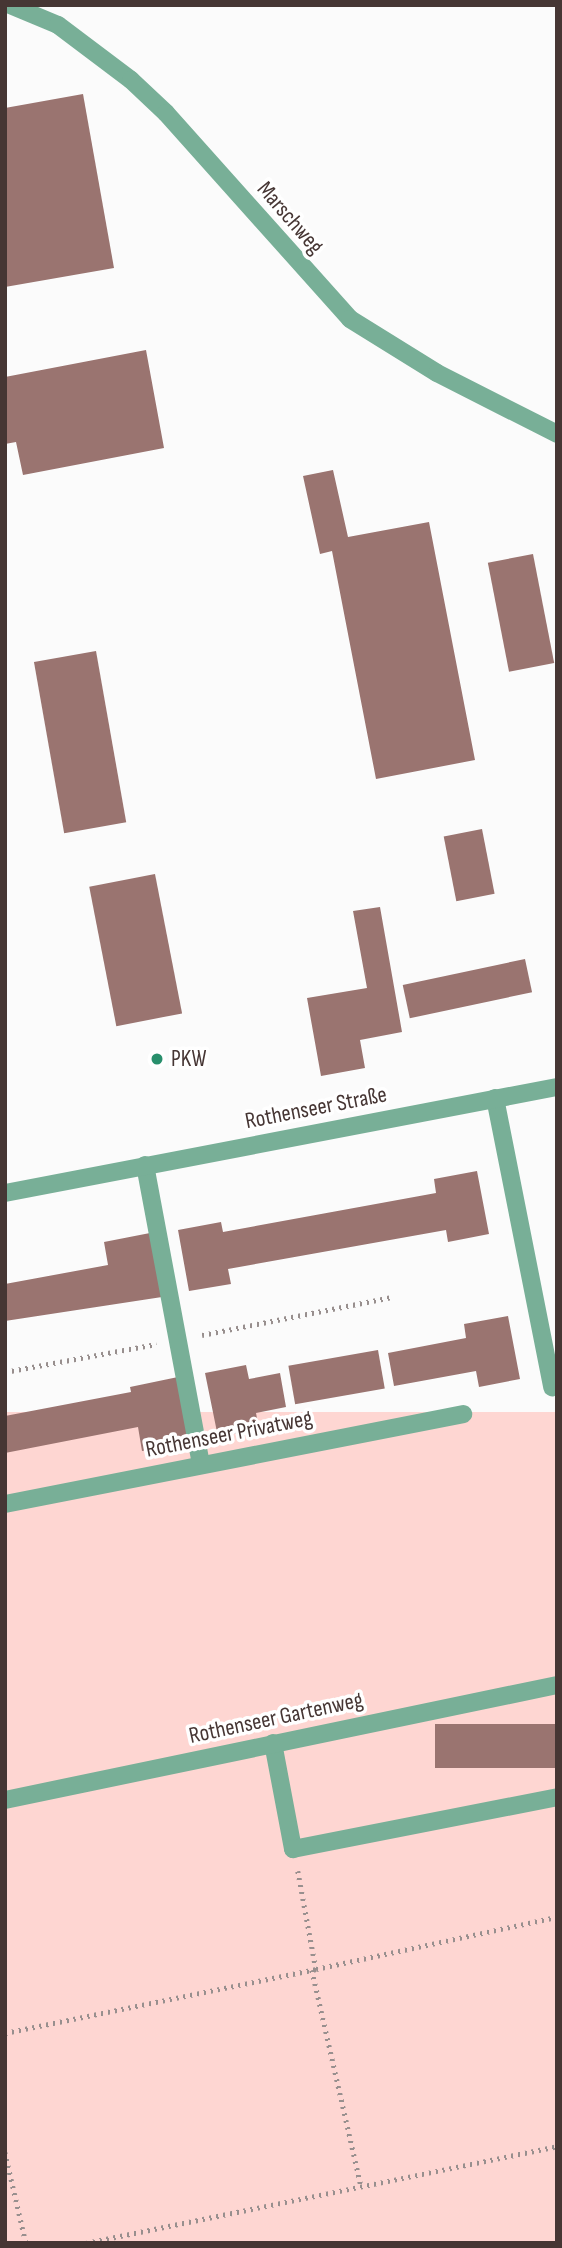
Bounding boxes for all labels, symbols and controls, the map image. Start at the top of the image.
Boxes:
street label: Marschweg [251,176,329,260]
place label: PKW [171,1045,206,1073]
marker: PKW [149,1051,165,1067]
street label: Rothenseer Straße [243,1081,389,1135]
street label: Rothenseer Privatweg [143,1404,315,1464]
street label: Rothenseer Gartenweg [187,1686,365,1750]

